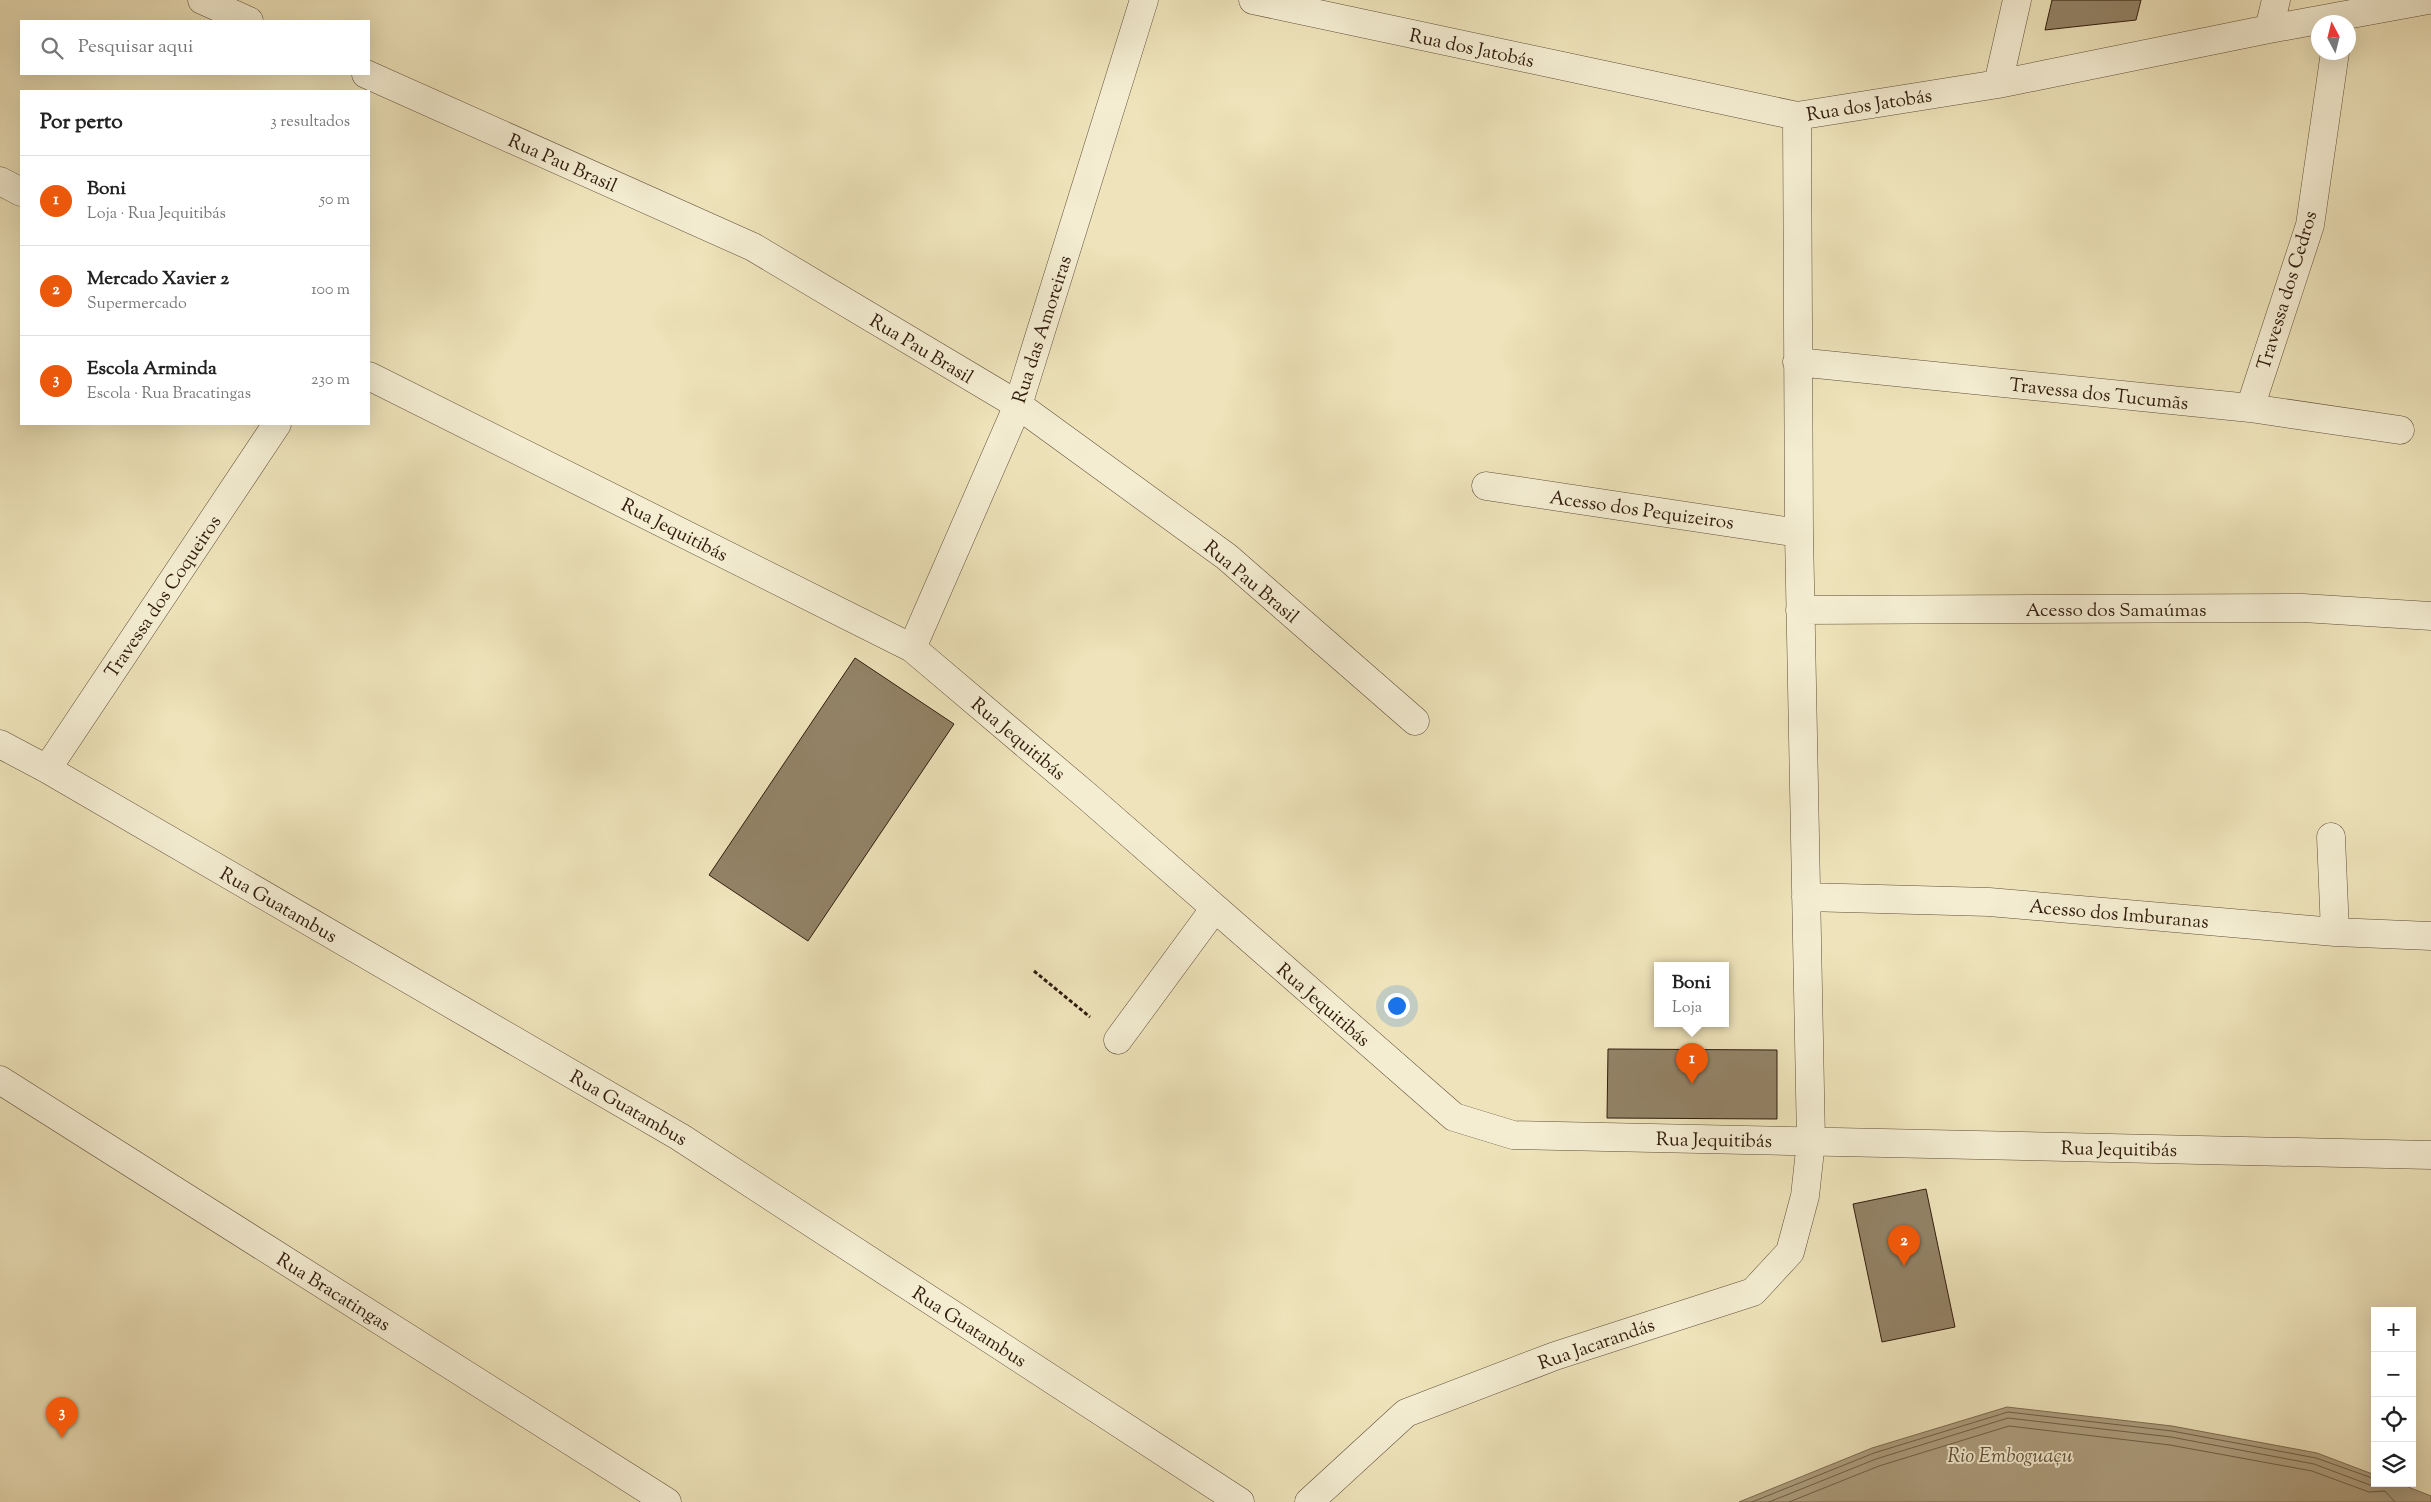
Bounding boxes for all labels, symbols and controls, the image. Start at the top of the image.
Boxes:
north arrow [2311,15,2356,60]
search box [20,20,370,75]
street label: Rua dos Jatobás [1407,23,1536,76]
icon: search [38,34,66,62]
text: Pesquisar aqui [78,34,193,61]
street label: Rua dos Jatobás [1805,83,1934,130]
text: Por perto [40,108,123,138]
text: 3 resultados [270,111,350,134]
street label: Rua Pau Brasil [503,128,621,200]
text: Boni [87,176,126,203]
text: 1 [53,189,59,212]
text: 50 m [319,189,350,212]
text: Loja · Rua Jequitibás [87,203,226,226]
street label: Travessa dos Cedros [2251,208,2325,374]
street label: Rua das Amoreiras [1007,252,1080,407]
text: Mercado Xavier 2 [87,266,229,293]
text: 2 [52,279,60,302]
text: 100 m [311,279,350,302]
text: Supermercado [87,293,187,316]
street label: Rua Pau Brasil [864,308,978,392]
text: Escola Arminda [87,356,217,383]
text: 3 [53,369,59,392]
text: 230 m [311,369,350,392]
street label: Travessa dos Tucumãs [2008,373,2190,418]
text: Escola · Rua Bracatingas [87,383,251,406]
street label: Acesso dos Pequizeiros [1548,485,1735,538]
street label: Rua Jequitibás [616,493,732,570]
street label: Travessa dos Coqueiros [99,510,229,684]
street label: Rua Pau Brasil [1197,535,1304,631]
street label: Acesso dos Samaúmas [2026,598,2206,625]
street label: Rua Jequitibás [964,692,1071,788]
street label: Rua Guatambus [214,862,341,951]
street label: Acesso dos Imburanas [2028,894,2210,937]
street label: Rua Jequitibás [1270,958,1375,1054]
popup [1654,962,1729,1027]
text: Boni [1672,970,1711,997]
your location [1384,993,1410,1019]
text: Loja [1672,997,1702,1020]
pin: 1 [1676,1043,1708,1084]
street label: Rua Guatambus [564,1065,691,1154]
street label: Rua Jequitibás [1656,1127,1772,1156]
street label: Rua Jequitibás [2061,1136,2177,1165]
pin: 2 [1888,1225,1920,1266]
street label: Rua Bracatingas [270,1247,395,1339]
street label: Rua Guatambus [906,1281,1031,1375]
map controls [2371,1307,2416,1487]
button: + [2371,1307,2416,1352]
street label: Rua Jacarandás [1535,1313,1659,1378]
button: − [2371,1352,2416,1397]
pin: 3 [46,1397,78,1438]
button: locate [2371,1397,2416,1442]
button: layers [2371,1442,2416,1487]
water label: Rio Emboguaçu [1948,1443,2073,1472]

